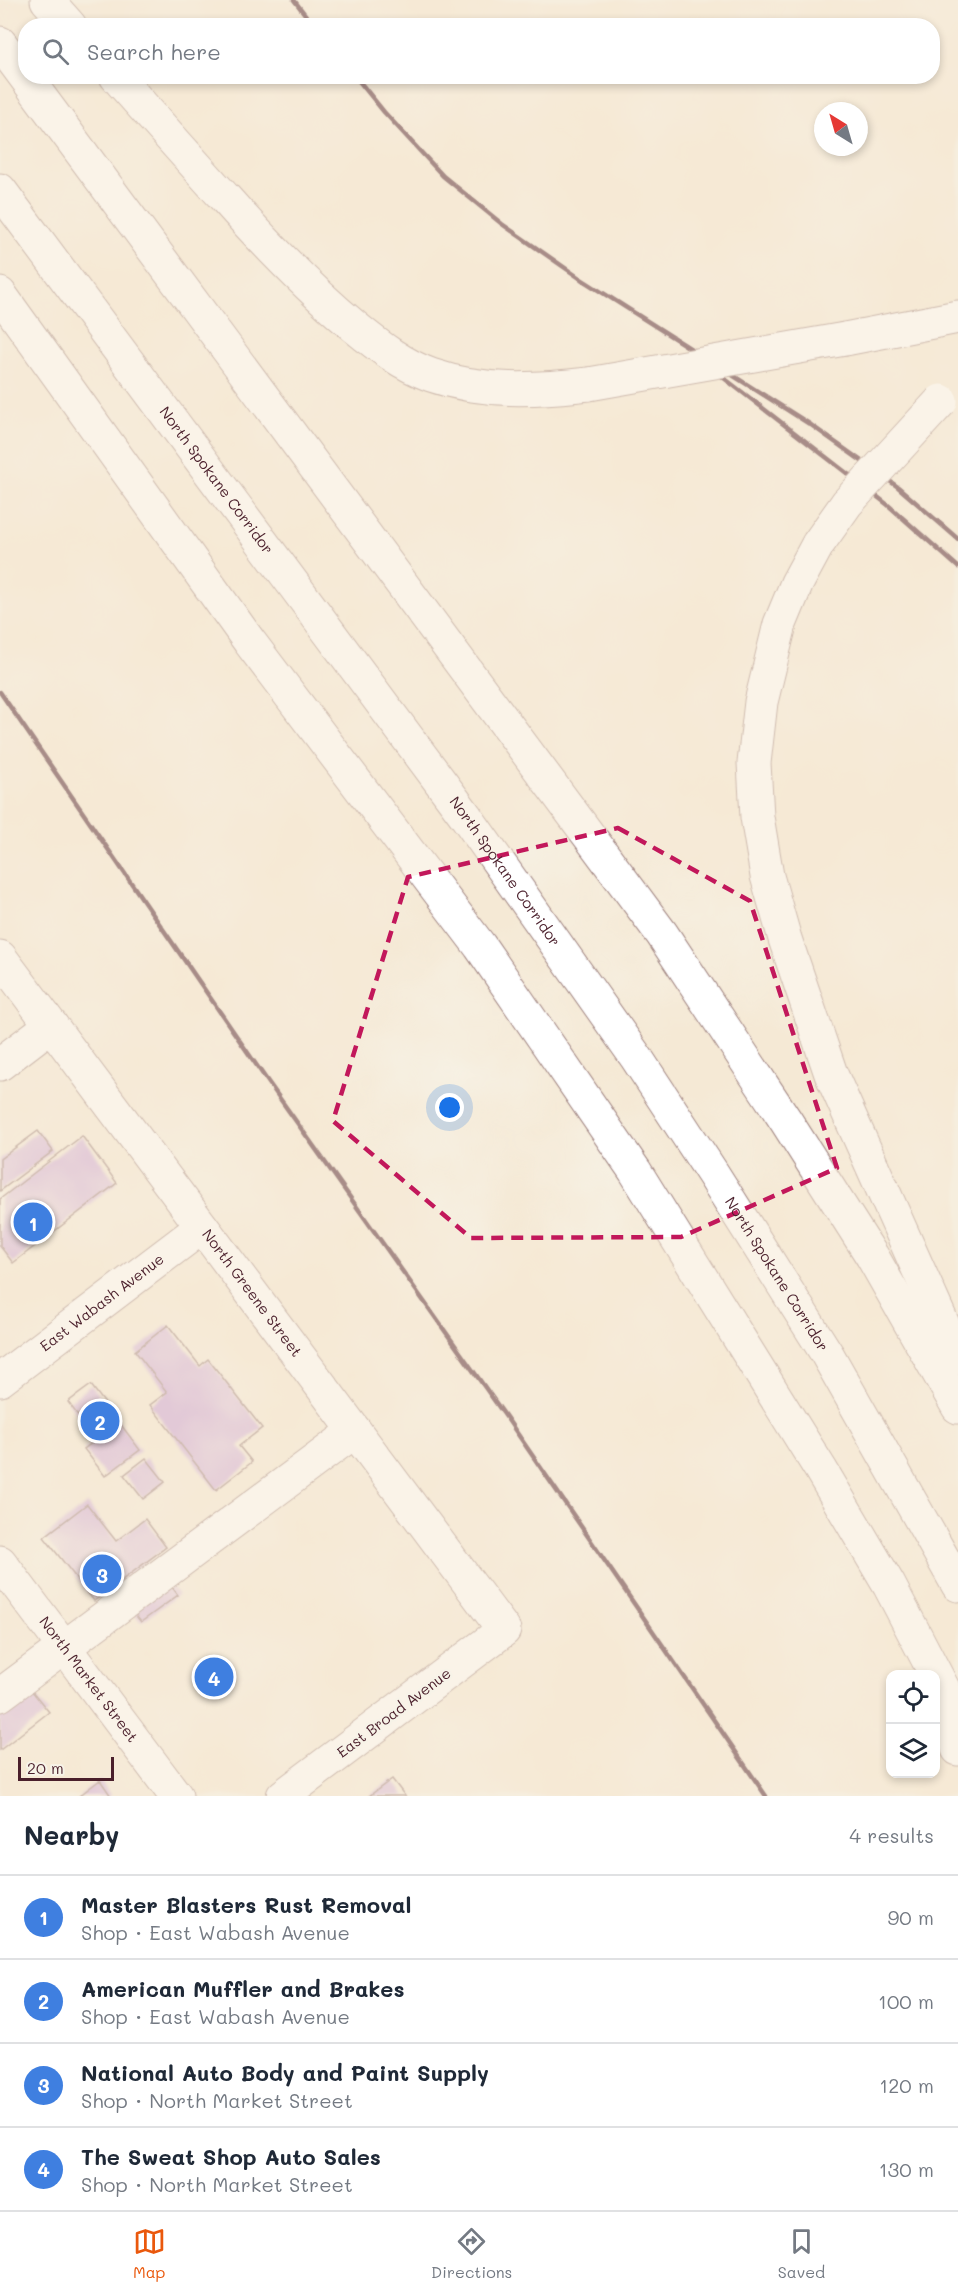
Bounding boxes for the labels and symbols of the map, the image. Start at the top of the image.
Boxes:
north arrow [814,102,868,156]
street label: North Spokane Corridor [155,402,278,558]
street label: North Spokane Corridor [446,792,565,950]
your location [435,1093,464,1122]
street label: North Spokane Corridor [721,1193,834,1355]
pin: 1 [14,1200,52,1244]
street label: North Greene Street [198,1225,307,1361]
street label: East Wabash Avenue [35,1248,168,1355]
pin: 2 [80,1398,120,1444]
pin: 3 [82,1552,122,1596]
street label: North Market Street [35,1612,143,1746]
pin: 4 [194,1654,234,1700]
street label: East Broad Avenue [332,1663,454,1762]
scale bar [18,1754,114,1782]

